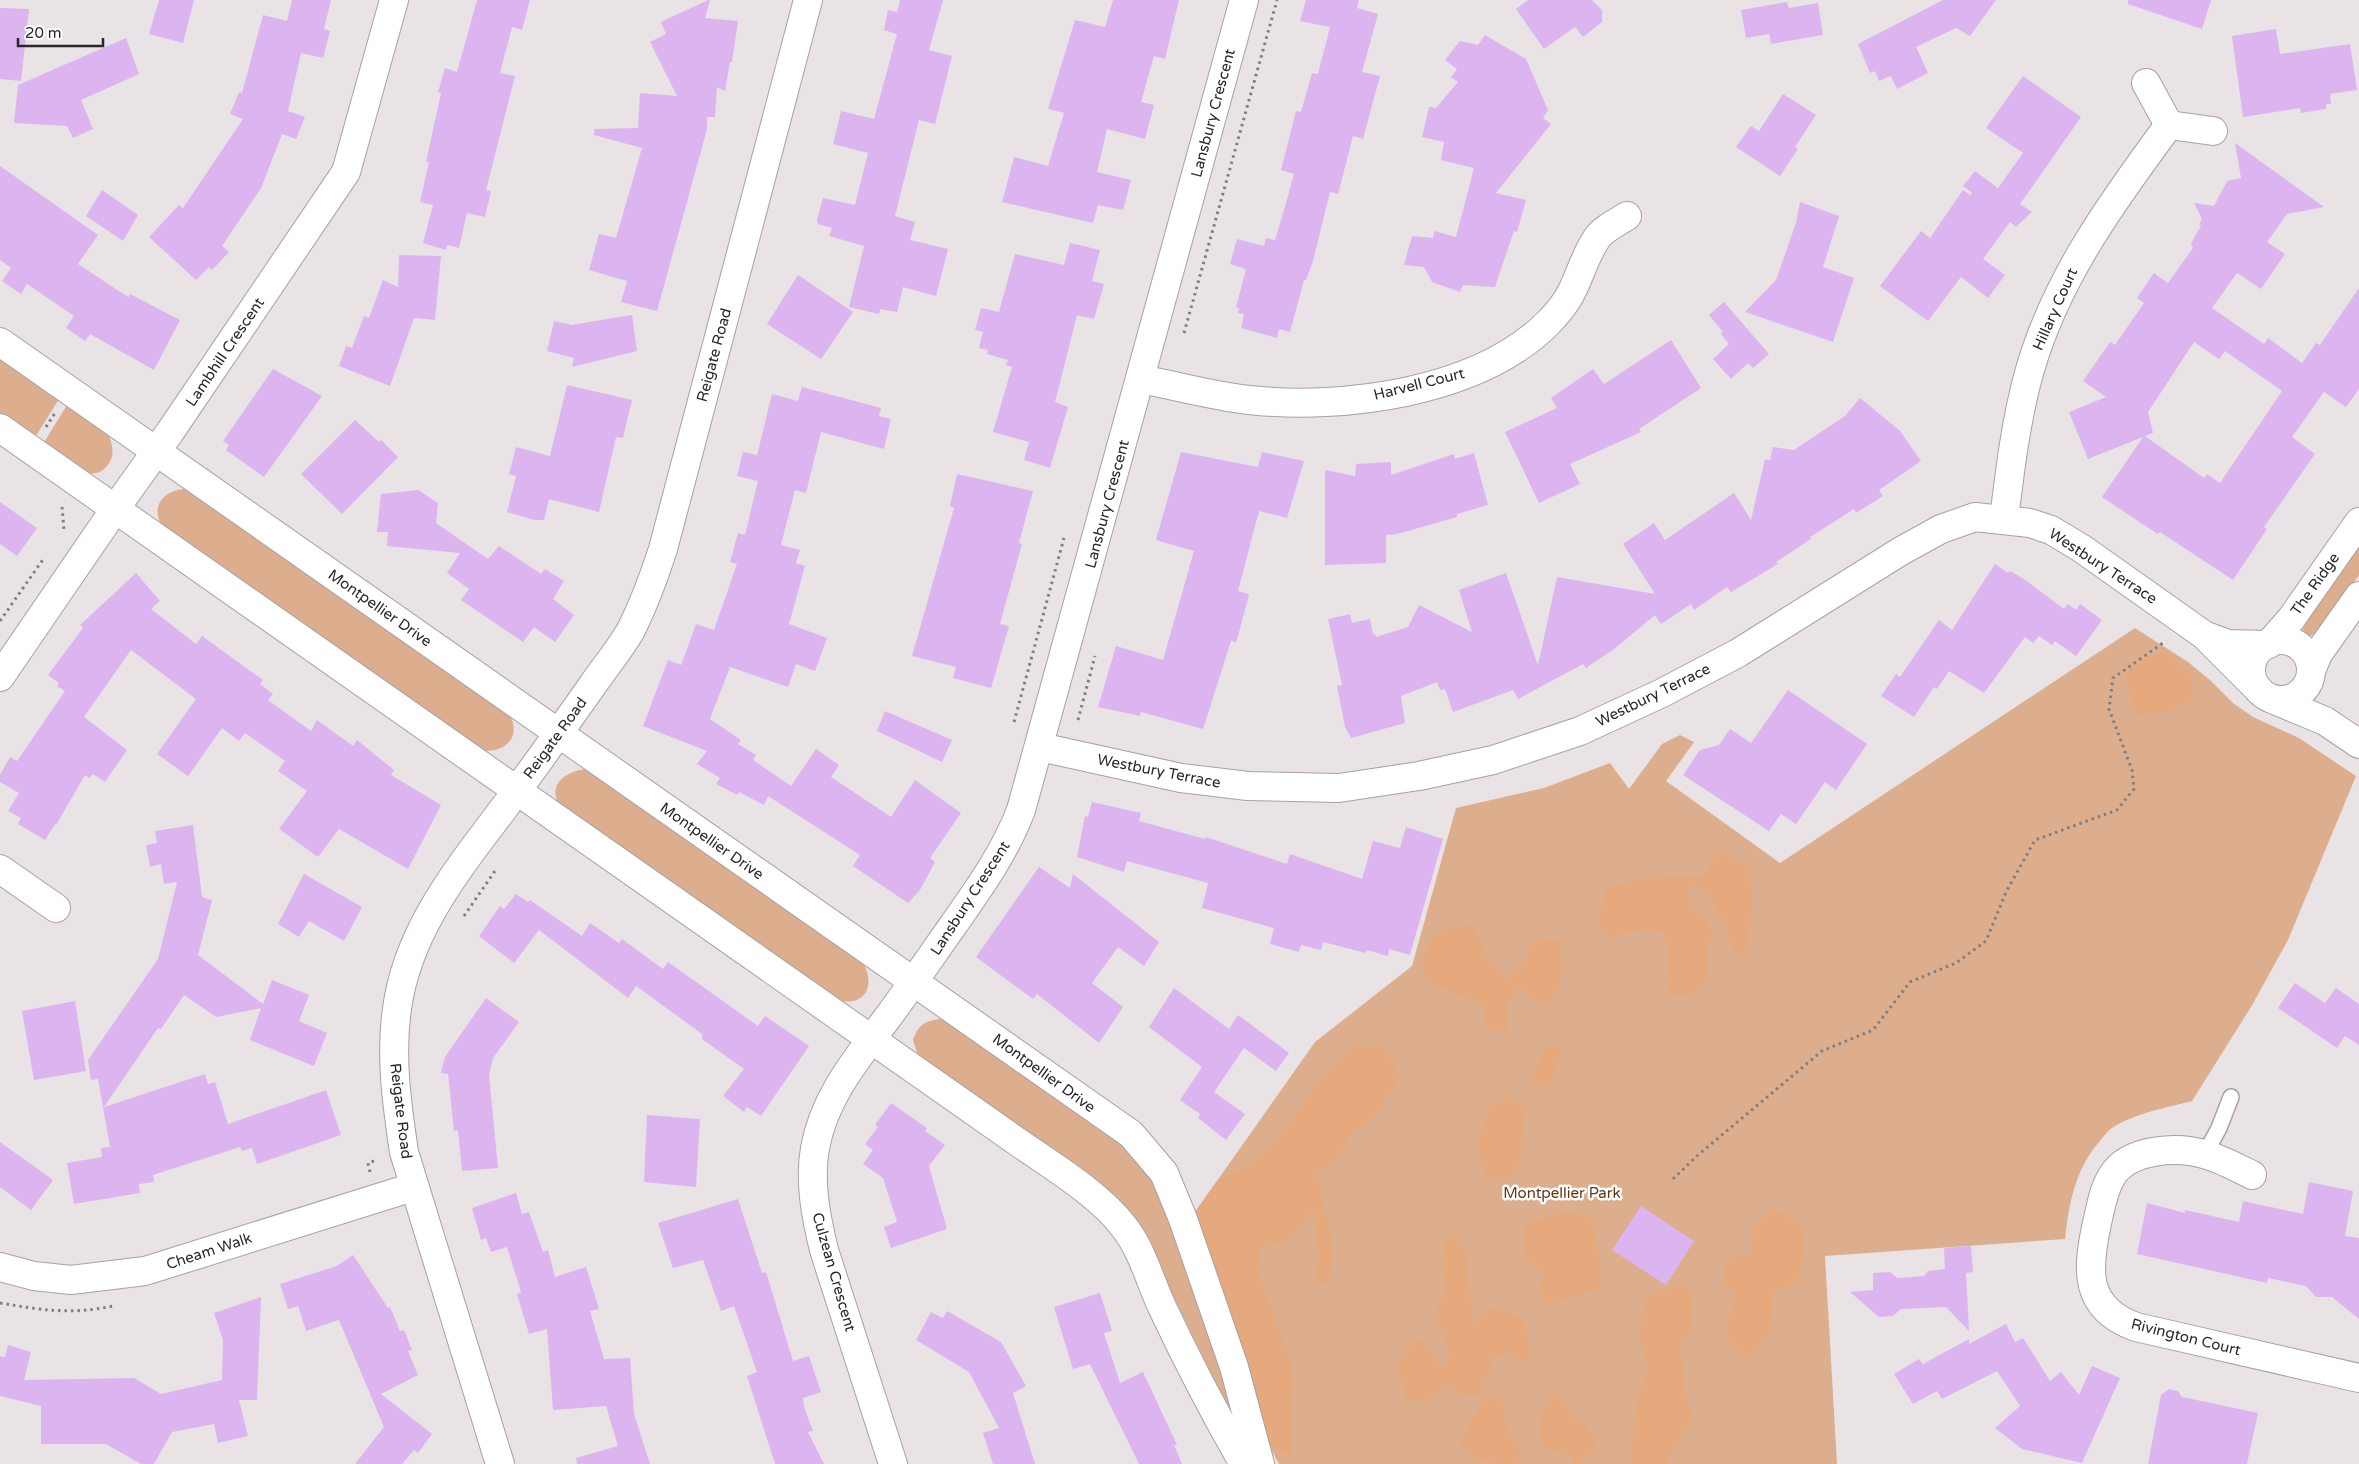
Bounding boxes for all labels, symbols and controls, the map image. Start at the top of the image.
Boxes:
scale bar [18,15,102,47]
text: 20 m [25,24,62,42]
street label: Lansbury Crescent [1187,46,1239,179]
street label: Hillary Court [2029,265,2081,353]
street label: Lambhill Crescent [182,294,268,410]
street label: Reigate Road [693,306,735,404]
street label: Harvell Court [1372,364,1467,404]
street label: Lansbury Crescent [1081,437,1133,570]
street label: Westbury Terrace [2046,524,2160,608]
street label: The Ridge [2287,549,2343,619]
street label: Montpellier Drive [325,566,435,650]
street label: Westbury Terrace [1593,659,1713,731]
street label: Reigate Road [519,694,591,782]
street label: Westbury Terrace [1096,750,1222,792]
street label: Montpellier Drive [657,799,767,883]
street label: Lansbury Crescent [926,837,1014,958]
street label: Montpellier Drive [989,1030,1099,1116]
street label: Reigate Road [386,1062,416,1160]
park label: Montpellier Park [1503,1184,1621,1202]
street label: Culzean Crescent [808,1210,860,1334]
street label: Cheam Walk [164,1229,254,1273]
street label: Rivington Court [2129,1315,2243,1359]

